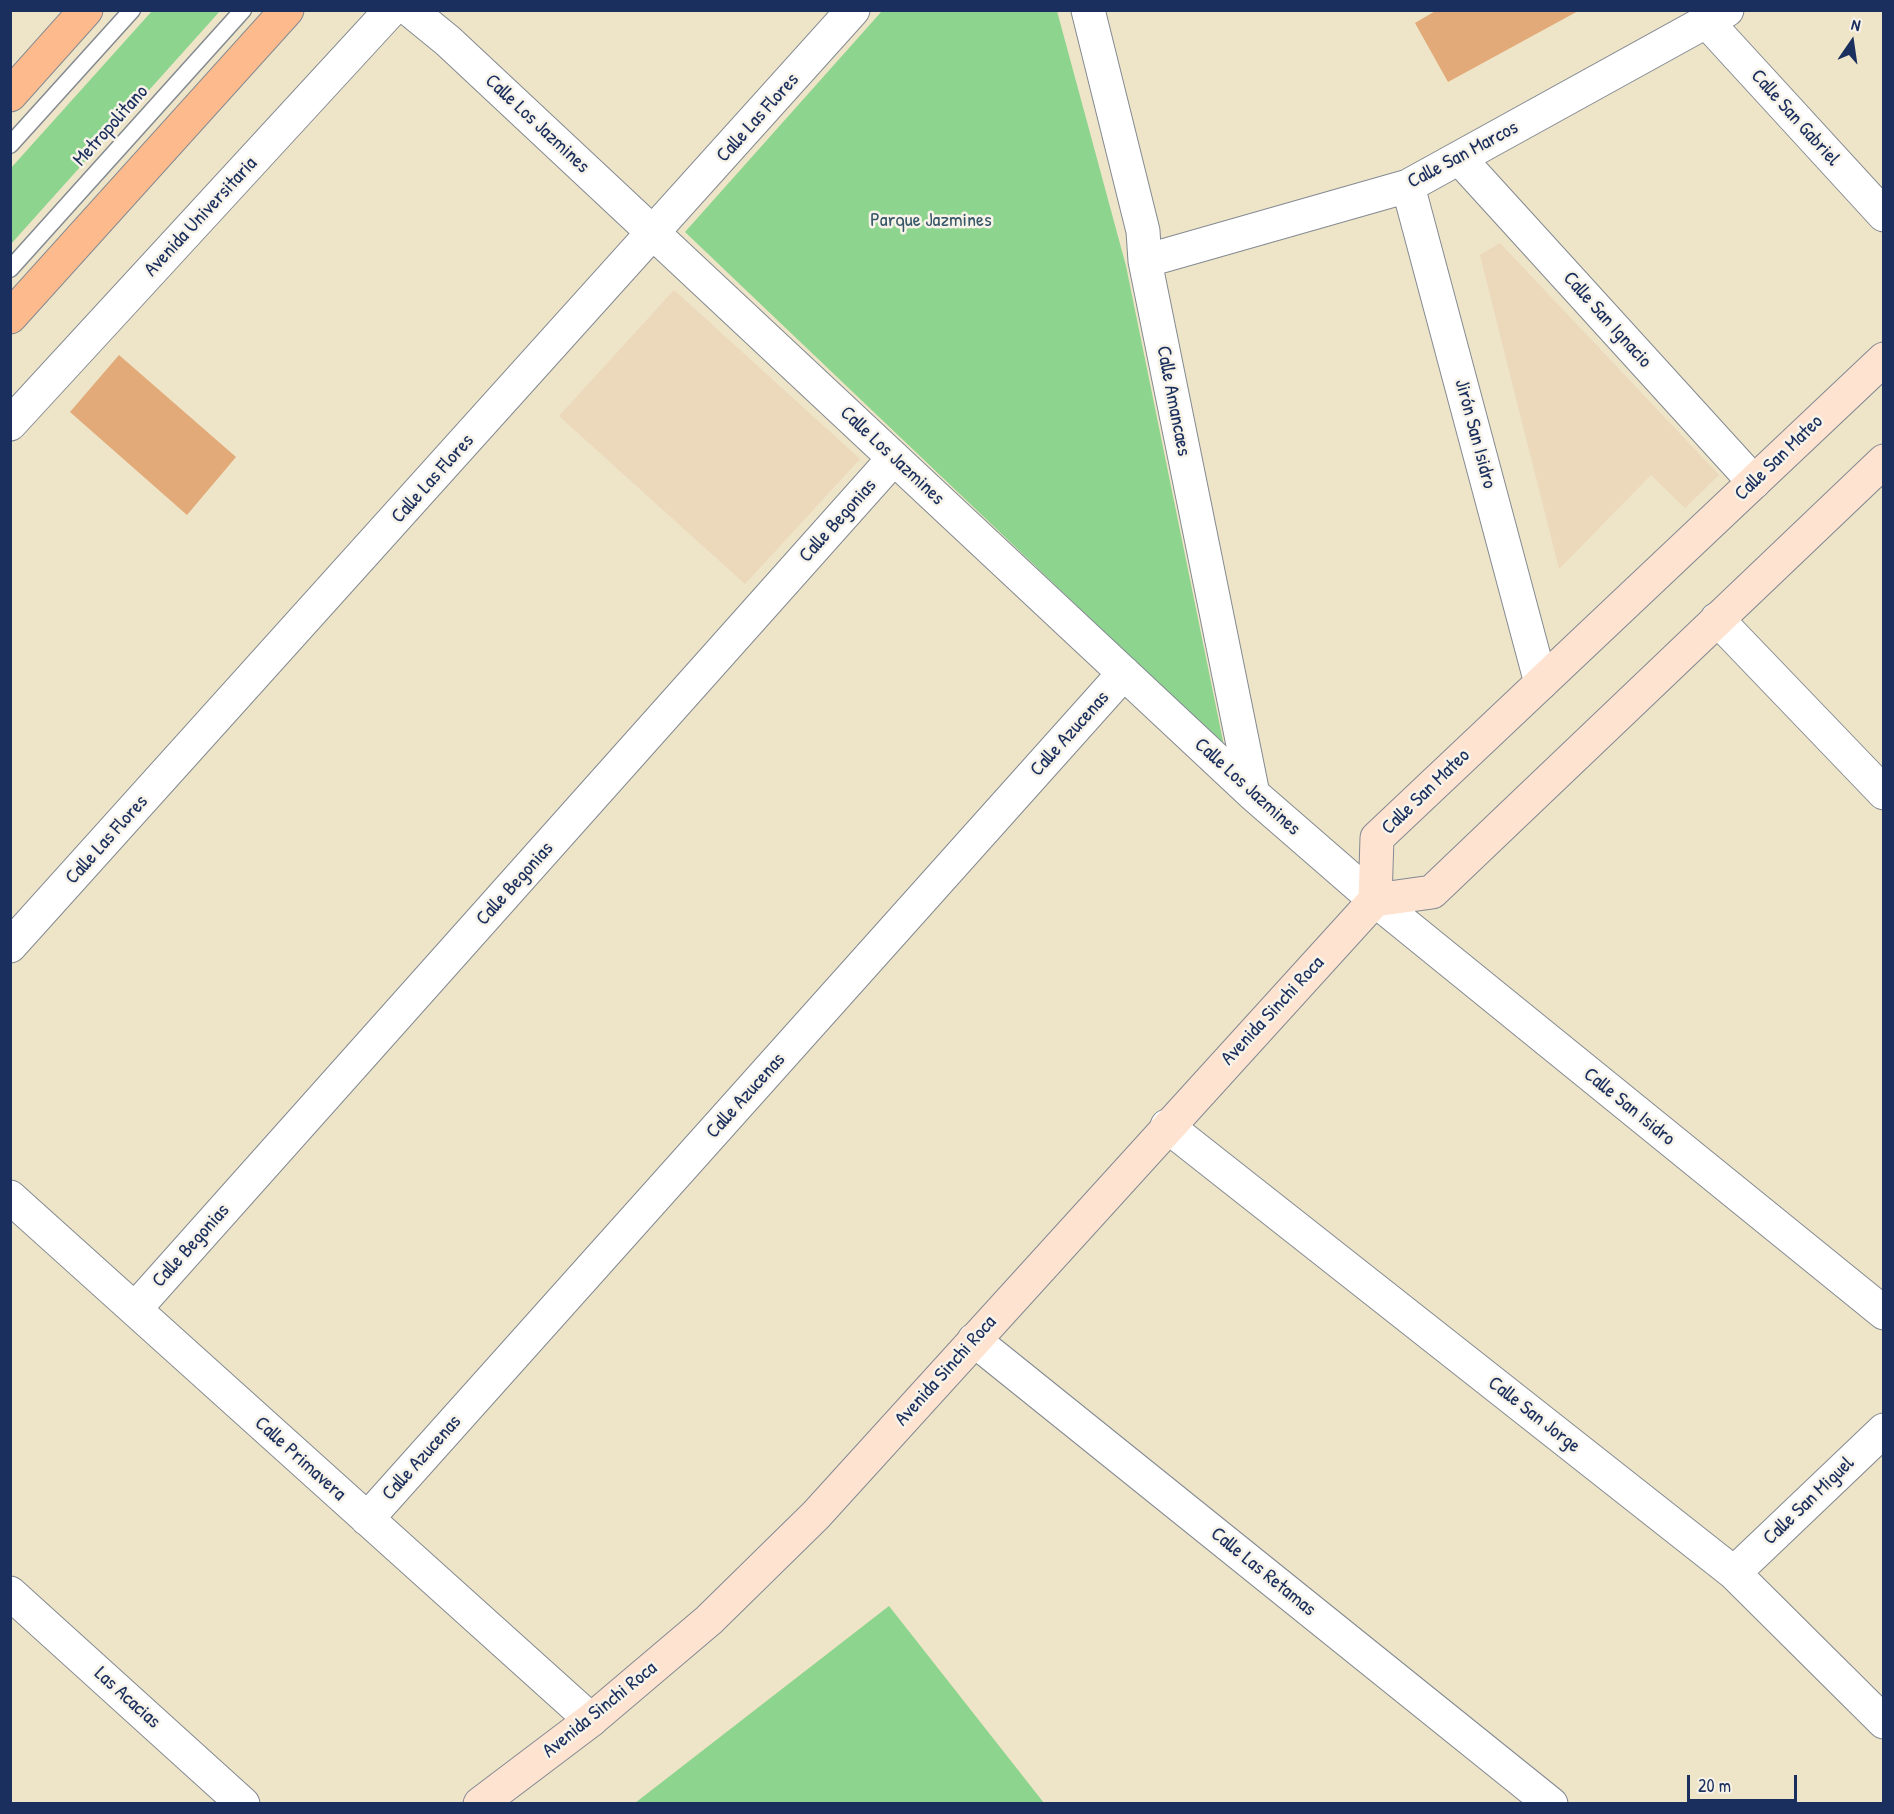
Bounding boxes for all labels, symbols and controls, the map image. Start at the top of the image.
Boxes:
north arrow [1822,12,1882,72]
text: N [1849,13,1863,36]
street label: Calle San Gabriel [1745,65,1845,171]
street label: Calle Las Flores [712,68,804,168]
street label: Calle Los Jazmines [480,69,594,179]
street label: Metropolitano [68,81,154,171]
street label: Calle San Marcos [1404,116,1522,194]
street label: Avenida Universitaria [140,152,262,282]
park label: Parque Jazmines [870,209,992,233]
street label: Calle San Ignacio [1557,267,1657,373]
street label: Calle Amancaes [1151,344,1195,458]
street label: Jirón San Isidro [1449,377,1501,491]
street label: Calle Los Jazmines [835,401,949,511]
street label: Calle San Mateo [1730,410,1828,506]
street label: Calle Las Flores [387,429,479,529]
street label: Calle Begonias [794,474,882,568]
street label: Calle Azucenas [1025,686,1115,782]
street label: Calle Los Jazmines [1189,733,1305,841]
street label: Calle San Mateo [1377,744,1475,840]
street label: Calle Las Flores [61,790,153,890]
street label: Calle Begonias [471,837,559,931]
street label: Avenida Sinchi Roca [1216,952,1330,1070]
street label: Calle Azucenas [701,1048,791,1144]
street label: Calle San Isidro [1578,1063,1680,1151]
street label: Calle Begonias [147,1199,235,1293]
street label: Avenida Sinchi Roca [890,1311,1002,1431]
street label: Calle San Jorge [1483,1371,1585,1459]
street label: Calle Azucenas [377,1410,467,1506]
street label: Calle Primavera [249,1412,351,1506]
street label: Calle San Miguel [1759,1452,1859,1550]
street label: Calle Las Retamas [1206,1522,1320,1622]
street label: Avenida Sinchi Roca [538,1657,662,1763]
street label: Las Acacias [89,1662,165,1734]
scale bar [1690,1763,1800,1801]
text: 20 m [1698,1773,1731,1798]

